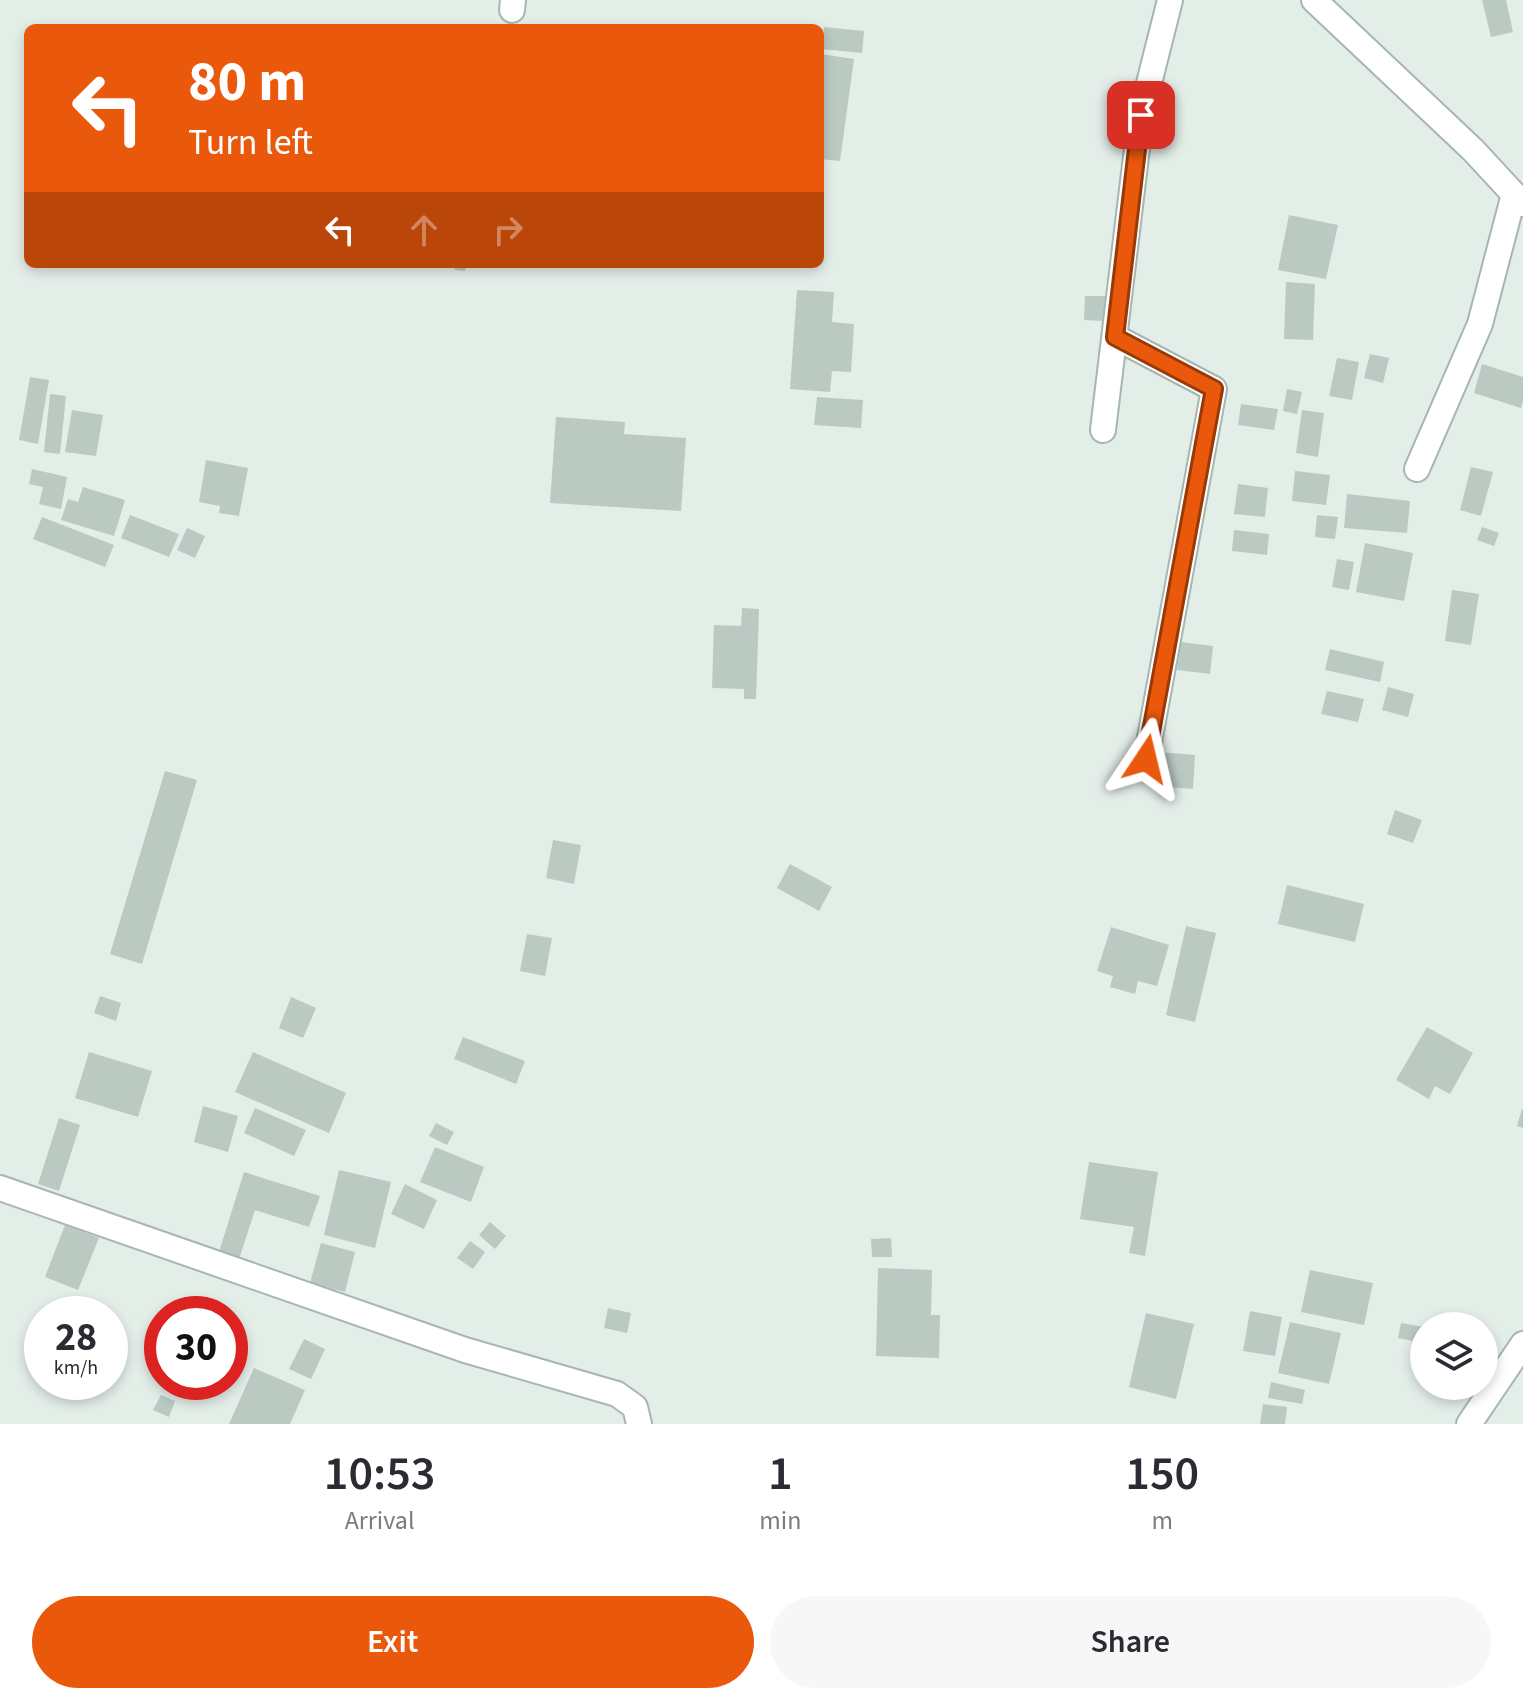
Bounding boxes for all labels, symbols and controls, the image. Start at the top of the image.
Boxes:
text: 80 m [188,43,306,122]
icon: left [56,56,160,160]
pin [1107,81,1175,149]
icon: arrive [1119,93,1163,137]
text: Turn left [188,117,313,168]
icon: left [318,208,362,252]
icon: ahead [402,208,446,252]
icon: right [486,208,530,252]
position arrow [1104,717,1188,801]
speed limit sign: 30 [144,1296,248,1400]
text: 28 [55,1309,97,1366]
map controls [1410,1312,1498,1400]
button: layers [1410,1312,1498,1400]
text: km/h [54,1354,98,1382]
text: 10:53 [324,1440,436,1508]
text: 1 [768,1440,793,1508]
text: 150 [1125,1440,1199,1508]
text: Arrival [345,1502,415,1539]
text: min [759,1502,801,1539]
text: m [1151,1502,1173,1539]
button: Exit [32,1596,754,1688]
button: Share [770,1596,1491,1688]

